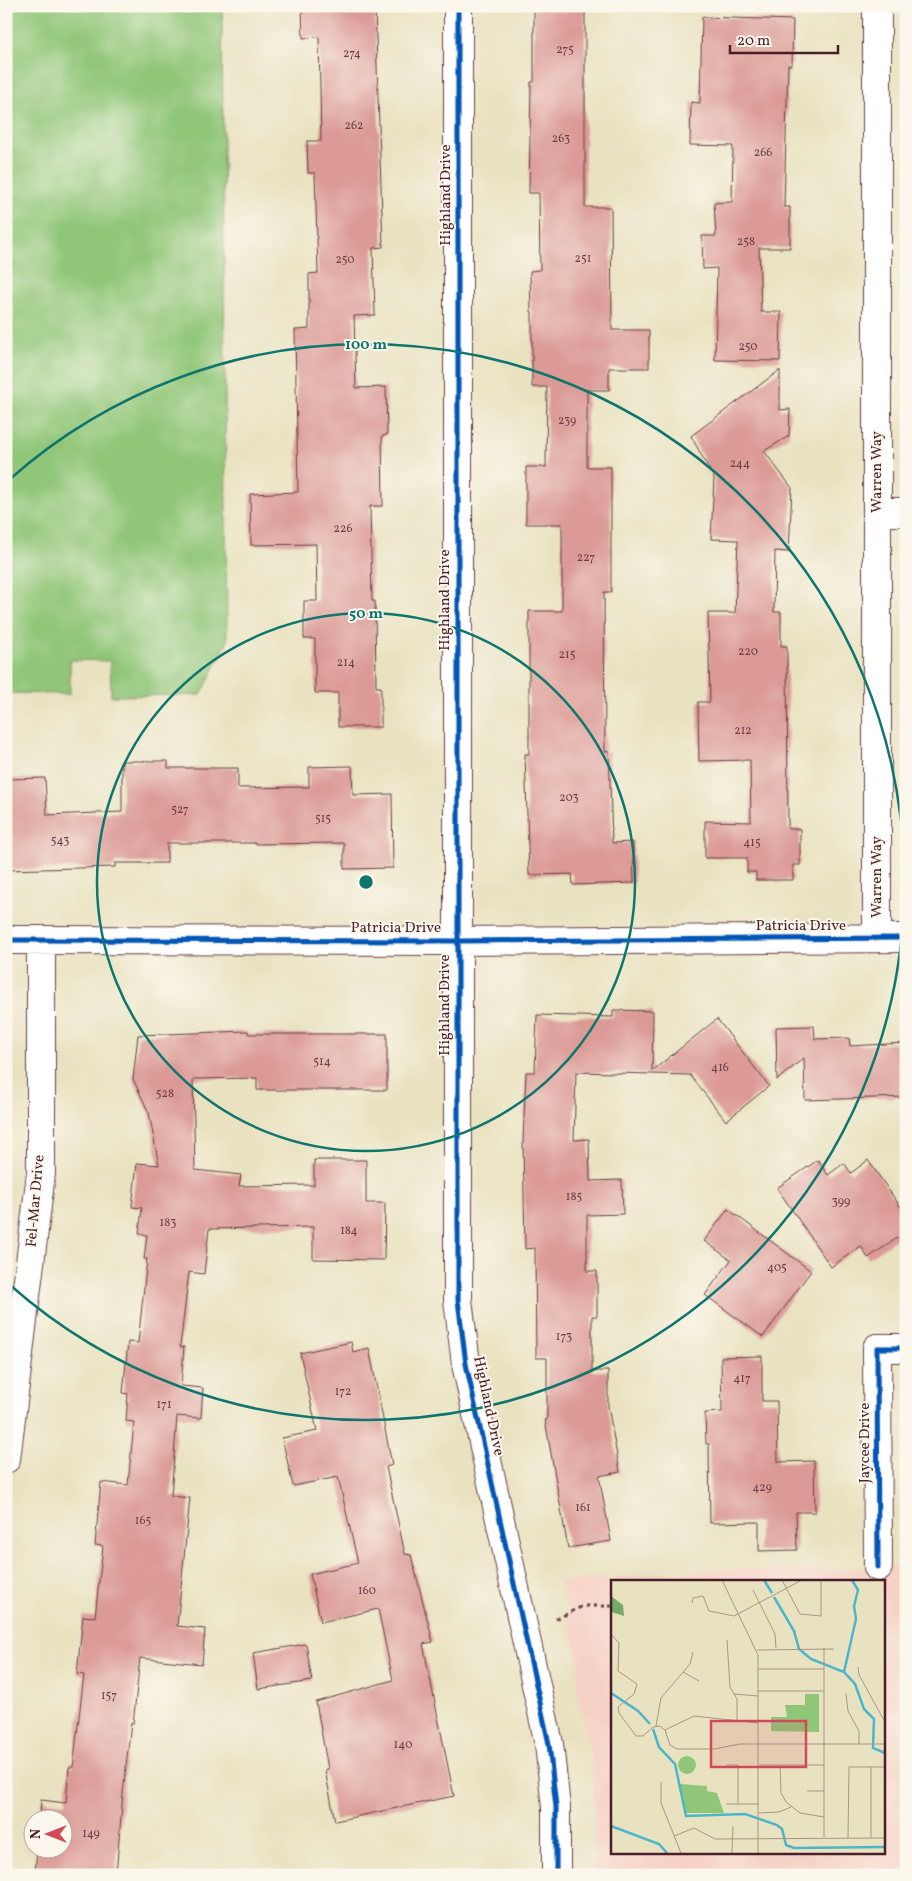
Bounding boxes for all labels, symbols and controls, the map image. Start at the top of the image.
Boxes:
scale bar [730,22,837,54]
text: 20 m [737,31,770,52]
house number: 275 [556,42,574,58]
house number: 274 [343,46,361,62]
house number: 262 [345,118,363,134]
house number: 263 [552,131,570,147]
street label: Highland Drive [436,144,457,246]
house number: 266 [754,145,772,161]
house number: 258 [737,234,755,250]
house number: 251 [575,251,591,267]
house number: 250 [335,252,355,268]
text: 100 m [345,335,388,356]
house number: 250 [738,339,758,355]
house number: 239 [558,413,576,429]
street label: Warren Way [867,431,888,513]
house number: 244 [730,456,750,472]
house number: 226 [334,521,352,537]
street label: Highland Drive [435,549,456,651]
house number: 227 [577,550,595,566]
text: 50 m [349,604,383,625]
house number: 220 [738,644,758,660]
house number: 215 [559,647,576,663]
house number: 214 [337,655,355,671]
house number: 212 [734,723,752,739]
house number: 203 [559,790,579,806]
house number: 527 [171,802,189,818]
house number: 515 [315,811,331,827]
house number: 543 [51,833,69,849]
house number: 415 [743,835,761,851]
street label: Warren Way [867,836,888,918]
centre of rings [357,873,375,891]
street label: Patricia Drive [756,916,846,937]
street label: Patricia Drive [351,918,441,939]
street label: Highland Drive [435,954,456,1056]
house number: 514 [313,1054,331,1070]
house number: 416 [711,1060,729,1076]
house number: 528 [156,1086,174,1102]
street label: Fel-Mar Drive [22,1154,50,1248]
house number: 185 [566,1189,582,1205]
house number: 399 [832,1194,850,1210]
house number: 183 [160,1215,176,1231]
house number: 184 [340,1223,358,1239]
house number: 405 [767,1260,787,1276]
house number: 173 [556,1329,572,1345]
street label: Highland Drive [467,1354,509,1458]
house number: 417 [733,1371,751,1387]
house number: 172 [335,1384,351,1400]
house number: 171 [156,1397,172,1413]
street label: Jaycee Drive [855,1403,876,1483]
house number: 429 [752,1480,772,1496]
house number: 161 [575,1500,591,1516]
house number: 165 [135,1513,151,1529]
inset map [611,1580,884,1854]
house number: 160 [358,1583,376,1599]
house number: 157 [101,1688,117,1704]
house number: 140 [394,1737,412,1753]
north arrow [22,1808,72,1858]
house number: 149 [82,1826,100,1842]
text: N [27,1829,46,1839]

